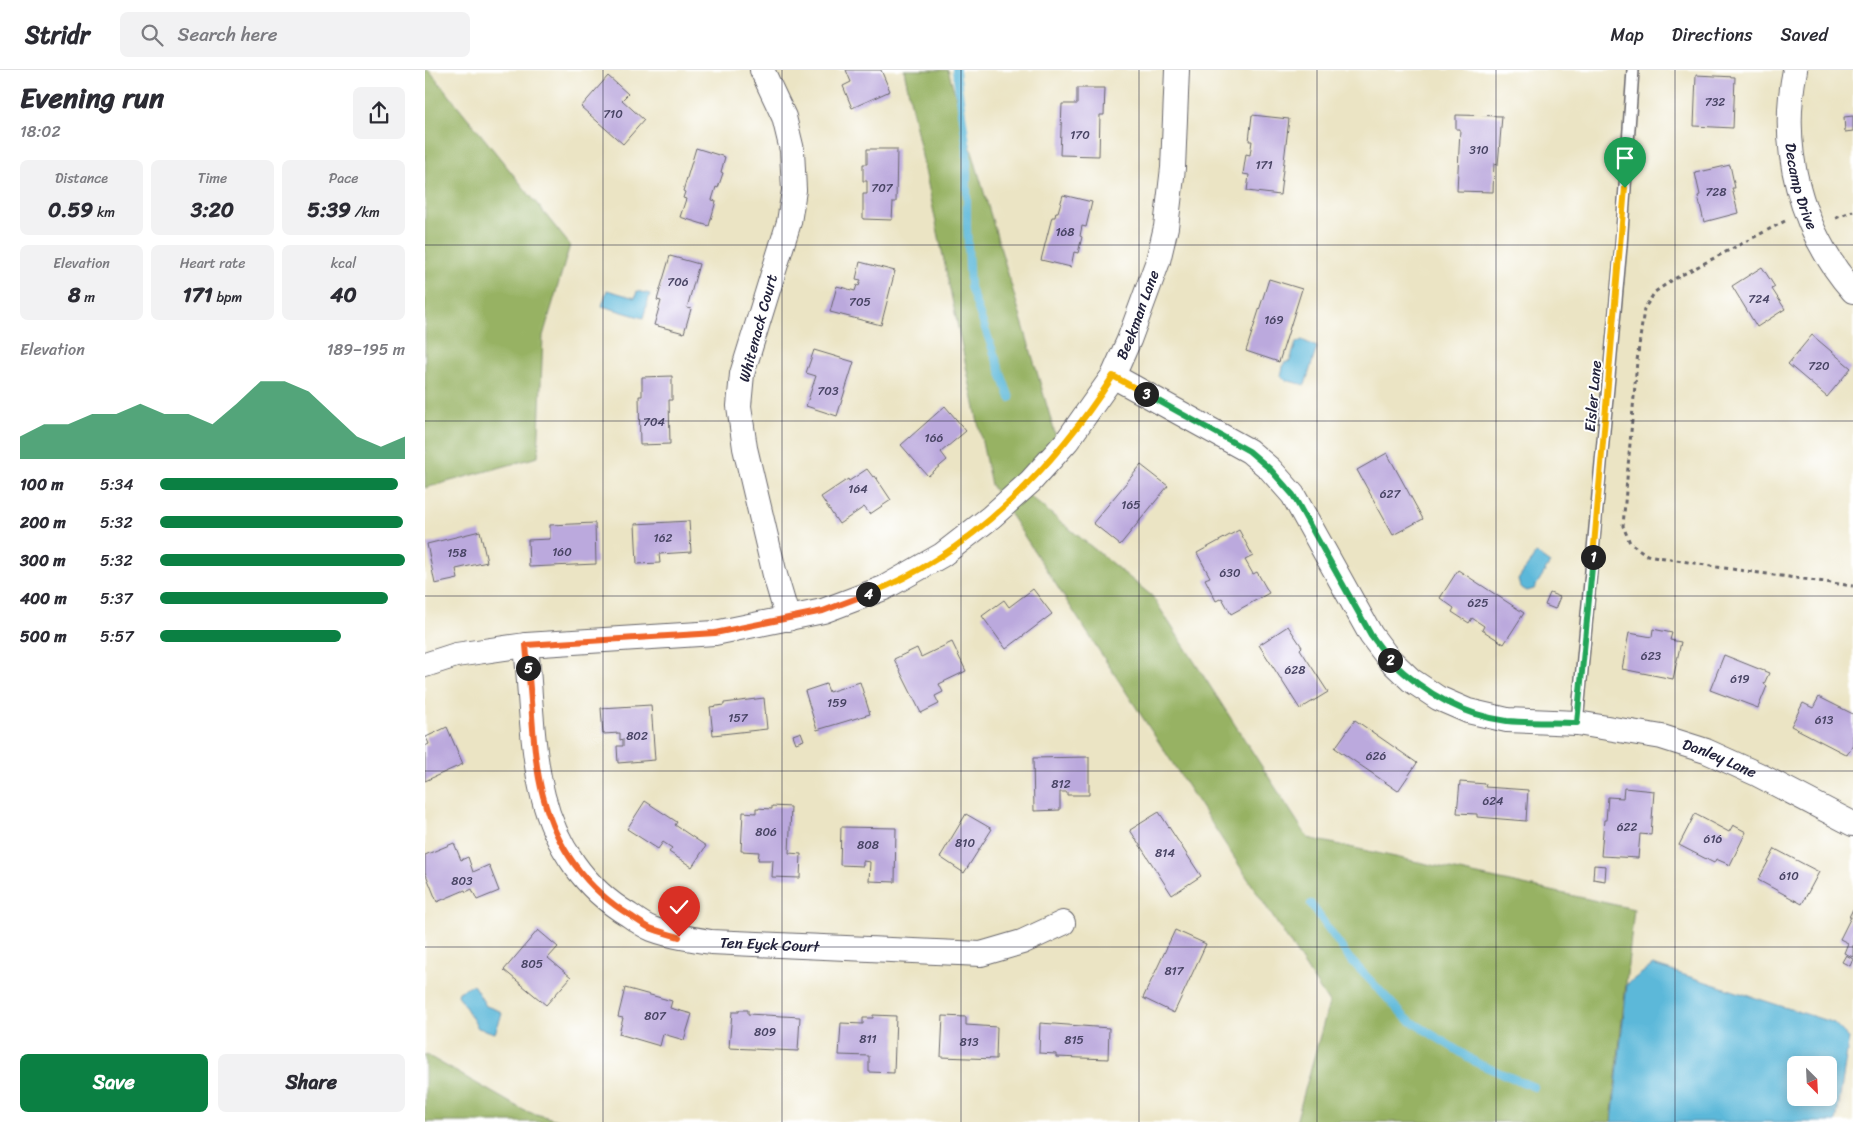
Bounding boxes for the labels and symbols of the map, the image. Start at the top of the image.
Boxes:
house number: 732 [1705,91,1725,113]
house number: 710 [603,103,623,125]
house number: 170 [1070,124,1090,146]
pin [1604,137,1646,188]
house number: 310 [1469,139,1489,161]
street label: Decamp Drive [1778,142,1825,234]
house number: 171 [1255,154,1273,176]
house number: 707 [871,177,894,199]
house number: 728 [1705,181,1727,203]
house number: 168 [1055,221,1075,243]
street label: Beekman Lane [1109,266,1167,364]
house number: 706 [667,271,689,293]
street label: Whitenack Court [731,271,785,385]
house number: 724 [1748,288,1770,310]
house number: 705 [849,291,871,313]
house number: 169 [1264,309,1284,331]
house number: 720 [1808,355,1830,377]
street label: Eisler Lane [1577,359,1609,433]
house number: 703 [817,380,839,402]
pin: 3 [1133,382,1159,406]
house number: 704 [643,411,665,433]
house number: 166 [925,427,944,449]
house number: 164 [848,478,868,500]
house number: 627 [1380,483,1401,505]
house number: 165 [1121,494,1141,516]
house number: 162 [654,527,673,549]
house number: 160 [552,541,572,563]
house number: 158 [447,542,467,564]
pin: 1 [1581,544,1605,570]
house number: 630 [1220,562,1241,584]
pin: 4 [855,582,881,606]
house number: 625 [1467,592,1489,614]
house number: 623 [1641,645,1662,667]
pin: 2 [1377,648,1403,672]
pin: 5 [515,656,541,680]
house number: 628 [1285,659,1305,681]
house number: 619 [1730,668,1750,690]
house number: 159 [827,692,847,714]
house number: 157 [728,707,749,729]
house number: 613 [1815,709,1834,731]
house number: 802 [626,725,648,747]
street label: Danley Lane [1679,731,1761,785]
house number: 626 [1366,745,1386,767]
house number: 812 [1051,773,1071,795]
house number: 624 [1482,790,1504,812]
house number: 622 [1617,816,1637,838]
house number: 806 [755,821,777,843]
house number: 616 [1704,828,1723,850]
house number: 810 [955,832,975,854]
house number: 808 [857,834,879,856]
house number: 814 [1155,842,1175,864]
house number: 610 [1779,865,1799,887]
house number: 803 [451,870,473,892]
pin [658,886,700,937]
street label: Ten Eyck Court [719,929,821,960]
house number: 805 [521,953,543,975]
house number: 817 [1164,960,1185,982]
house number: 807 [644,1005,667,1027]
house number: 809 [754,1021,776,1043]
house number: 811 [859,1028,877,1050]
house number: 815 [1064,1029,1084,1051]
house number: 813 [960,1031,979,1053]
north arrow [1787,1056,1837,1106]

